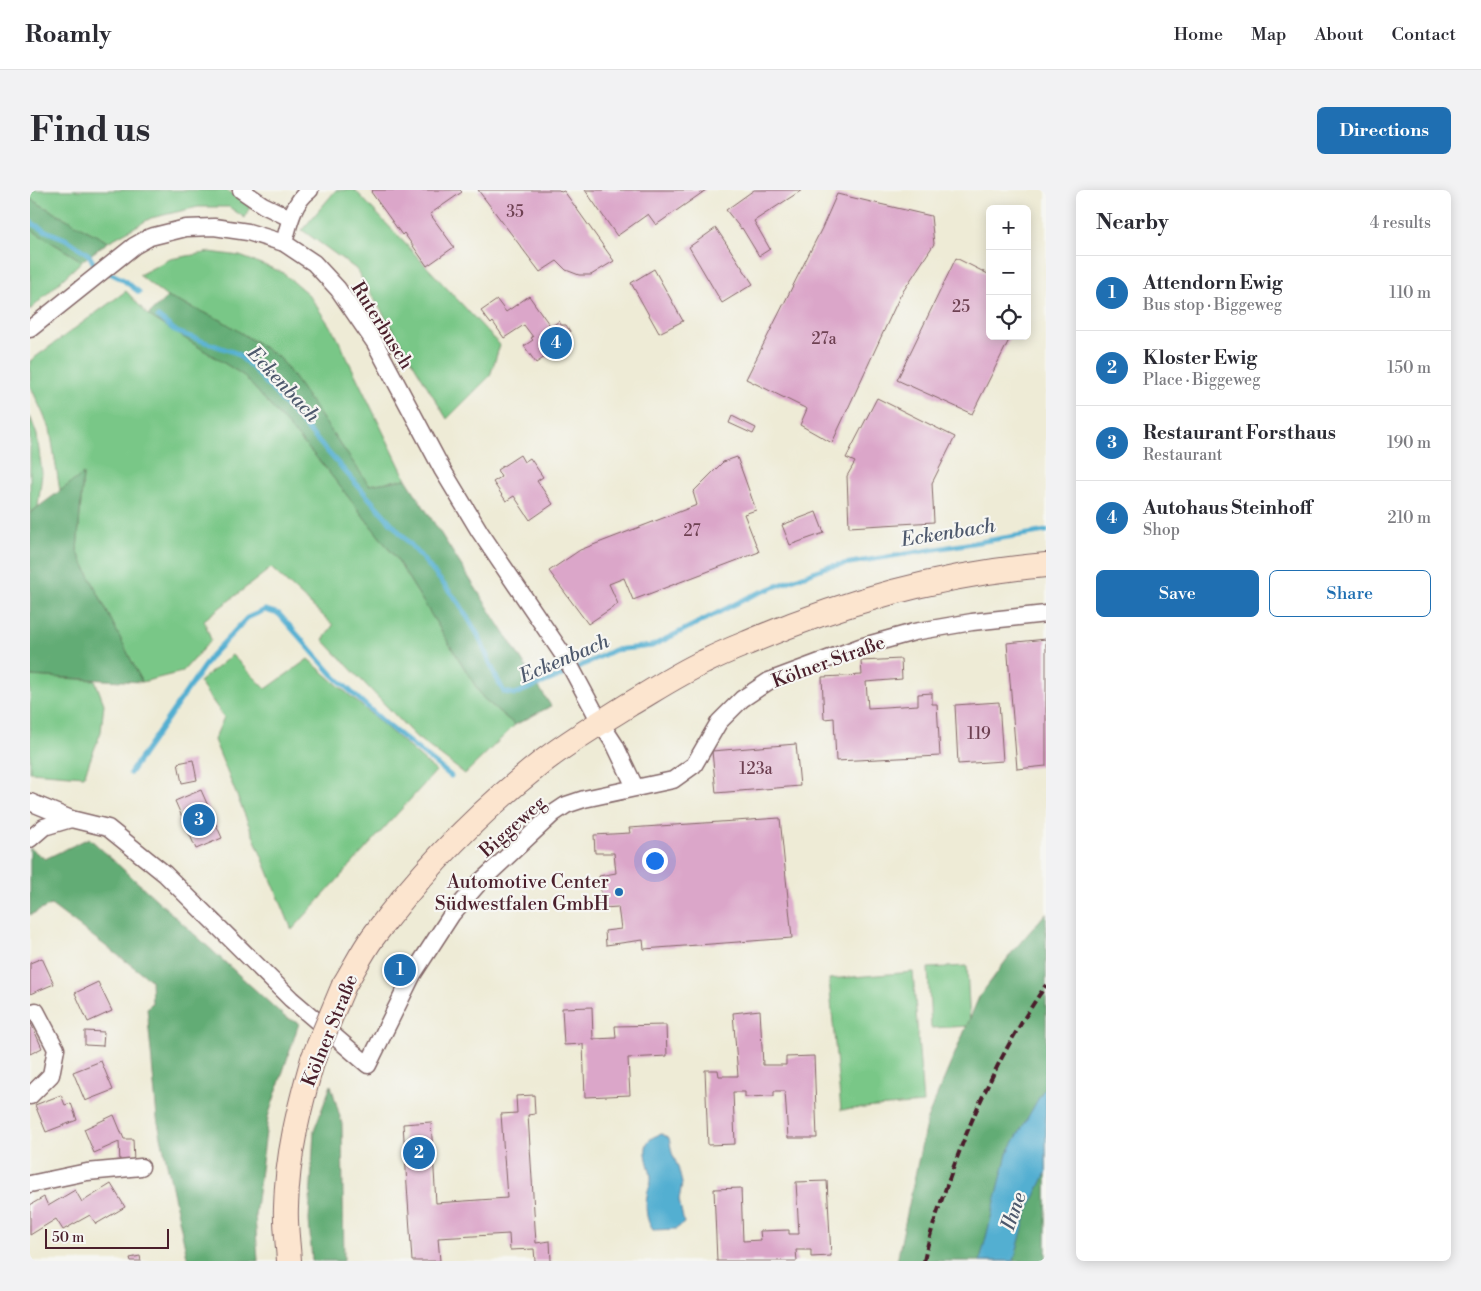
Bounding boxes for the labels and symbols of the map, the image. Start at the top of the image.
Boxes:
house number: 35 [506,202,524,222]
street label: Ruterbusch [346,277,419,374]
house number: 25 [952,297,970,317]
pin: 4 [540,324,572,362]
house number: 27a [811,329,838,349]
water label: Eckenbach [241,341,325,429]
water label: Eckenbach [898,514,998,553]
house number: 27 [683,521,701,541]
water label: Eckenbach [515,629,614,690]
street label: Kölner Straße [768,630,888,694]
house number: 119 [967,724,991,744]
house number: 123a [739,759,774,779]
street label: Biggeweg [474,791,551,863]
pin: 3 [183,801,215,839]
your location [642,848,668,874]
place label: Automotive Center Südwestfalen GmbH [435,870,609,916]
marker: Automotive Center Südwestfalen GmbH [613,886,625,898]
pin: 1 [384,951,416,989]
street label: Kölner Straße [297,971,363,1090]
pin: 2 [403,1134,435,1172]
water label: Ihne [996,1188,1033,1235]
scale bar [45,1226,169,1249]

